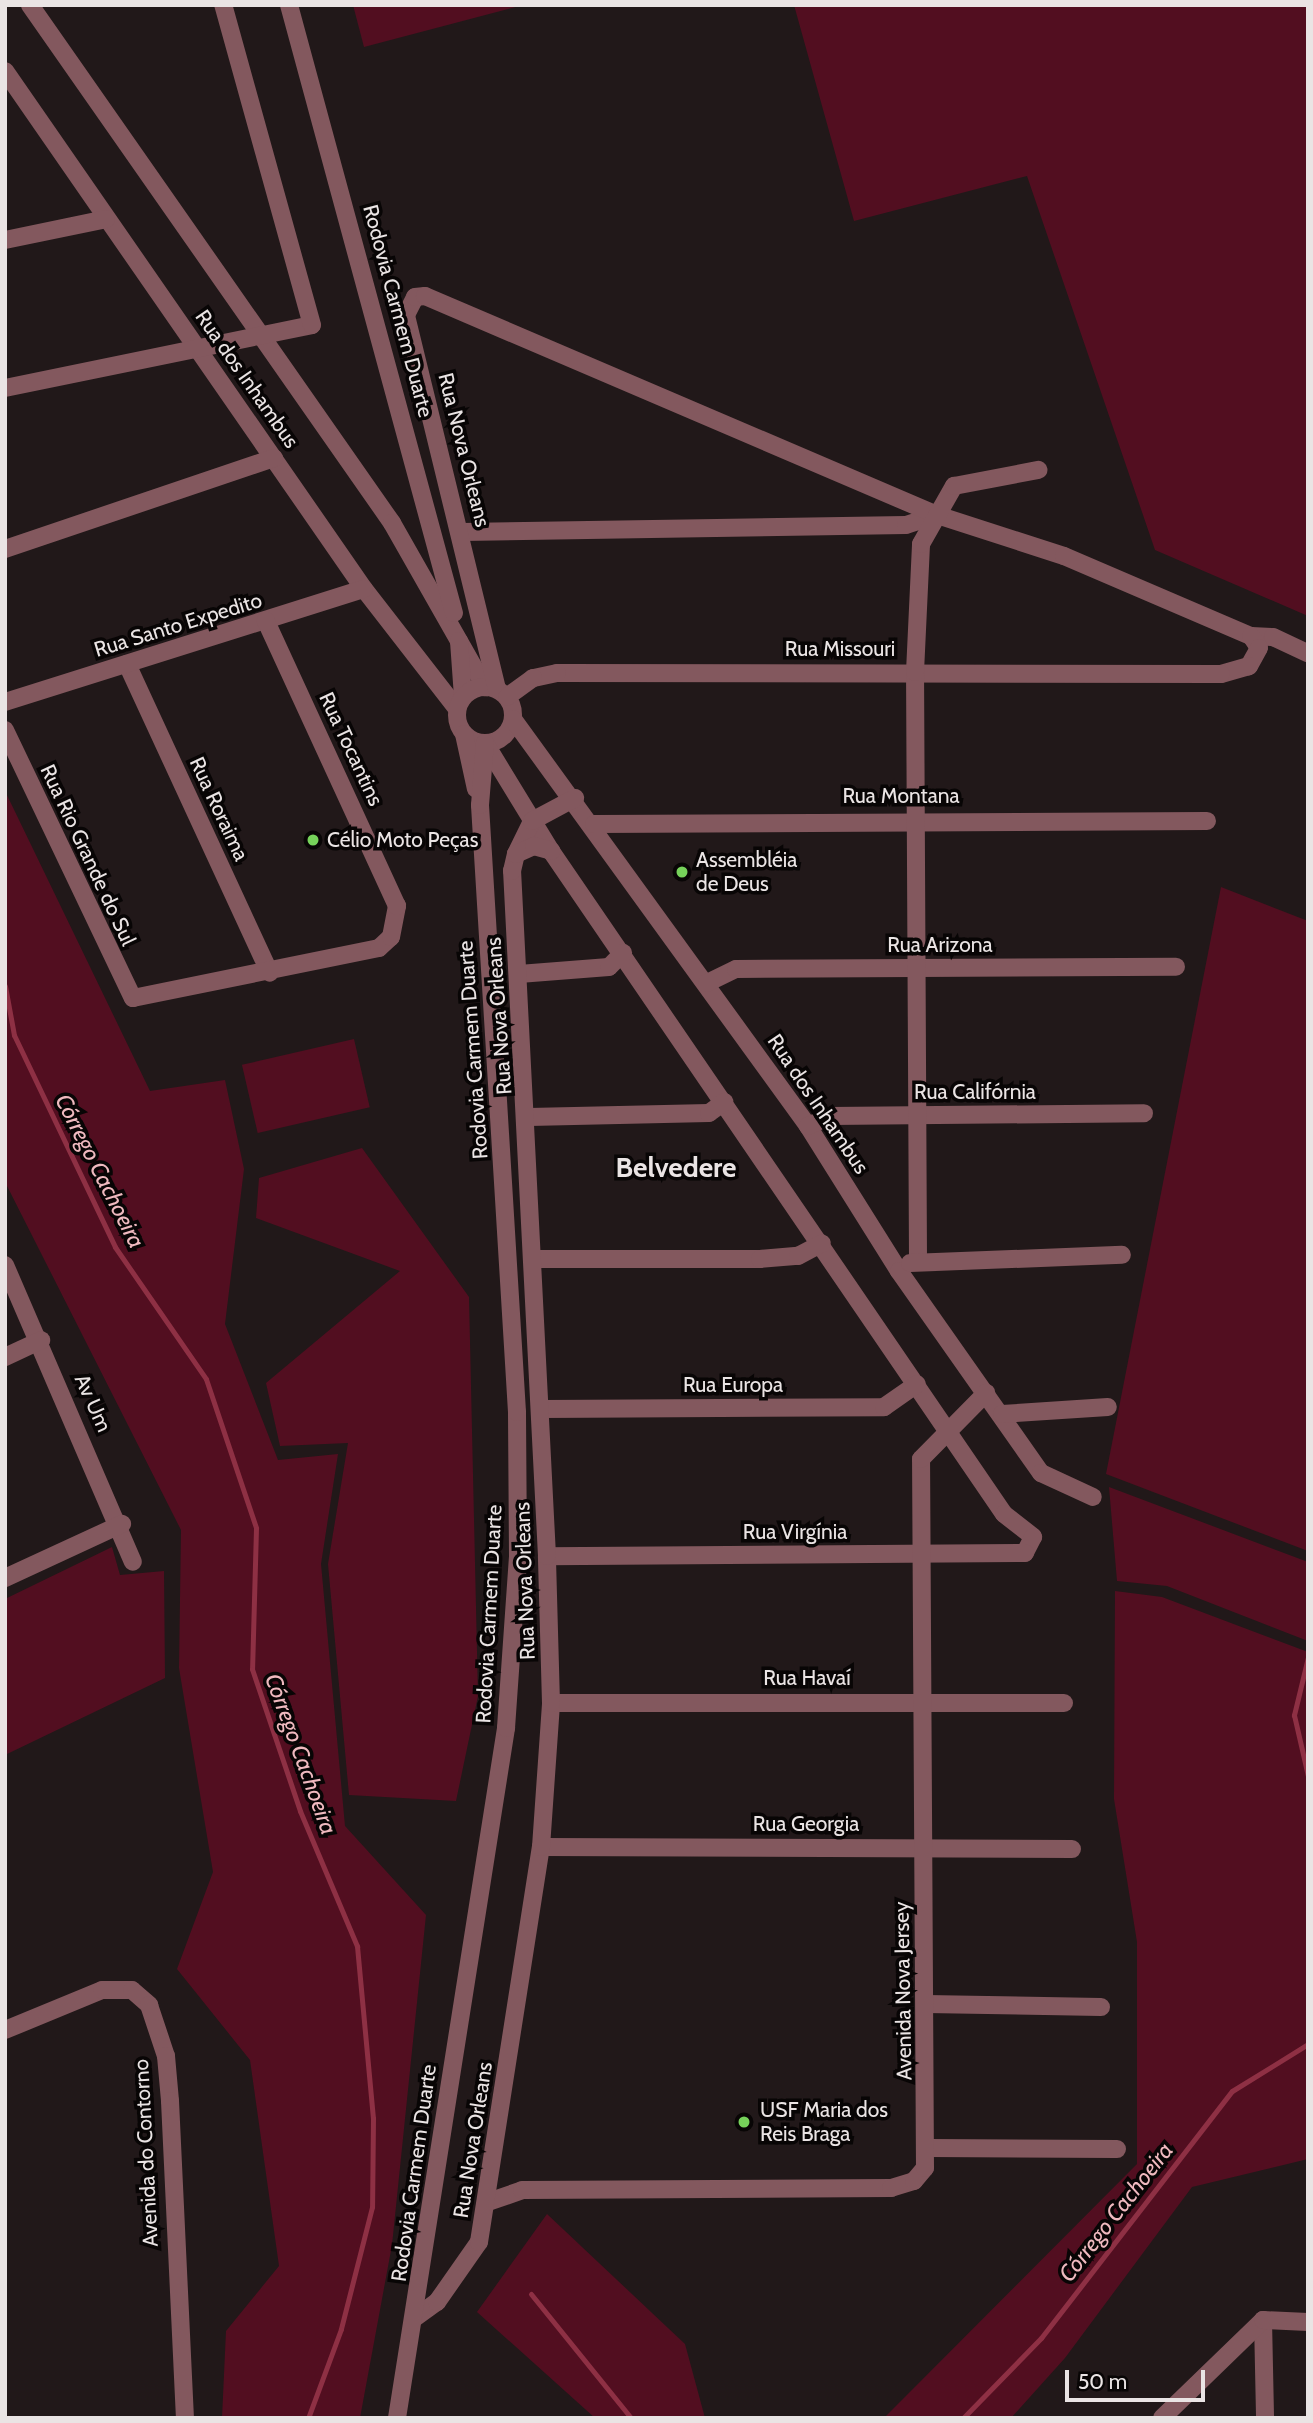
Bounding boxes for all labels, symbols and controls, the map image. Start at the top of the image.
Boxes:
street label: Rodovia Carmem Duarte [357,202,439,420]
street label: Rua dos Inhambus [190,305,304,453]
street label: Rua Nova Orleans [433,370,495,530]
street label: Rua Santo Expedito [91,588,265,662]
street label: Rua Missouri [785,636,895,662]
street label: Rua Tocantins [314,688,388,810]
street label: Rua Roraima [184,753,254,865]
street label: Rua Rio Grande do Sul [35,760,141,950]
street label: Rua Montana [842,783,960,809]
place label: Célio Moto Peças [327,827,478,853]
marker: Célio Moto Peças [305,832,321,848]
place label: Assembléia de Deus [696,847,797,897]
marker: Assembléia de Deus [674,864,690,880]
street label: Rua Arizona [887,932,993,958]
street label: Rua Nova Orleans [481,936,517,1096]
street label: Rodovia Carmem Duarte [453,940,493,1160]
street label: Rua dos Inhambus [762,1029,874,1179]
street label: Rua Califórnia [914,1079,1036,1105]
water label: Córrego Cachoeira [49,1089,151,1253]
district label: Belvedere [615,1150,737,1184]
street label: Av Um [69,1370,117,1436]
street label: Rua Europa [683,1372,783,1398]
street label: Rua Nova Orleans [510,1502,540,1660]
street label: Rodovia Carmem Duarte [471,1504,507,1724]
street label: Rua Virgínia [743,1519,847,1545]
street label: Rua Havaí [763,1665,851,1691]
water label: Córrego Cachoeira [259,1670,343,1838]
street label: Rua Georgia [753,1811,859,1837]
street label: Avenida Nova Jersey [889,1901,917,2081]
street label: Avenida do Contorno [129,2059,163,2247]
street label: Rua Nova Orleans [448,2060,498,2220]
street label: Rodovia Carmem Duarte [386,2063,442,2283]
place label: USF Maria dos Reis Braga [760,2097,888,2147]
marker: USF Maria dos Reis Braga [734,2112,754,2132]
water label: Córrego Cachoeira [1053,2137,1179,2287]
scale bar [1068,2356,1208,2400]
text: 50 m [1078,2369,1127,2394]

